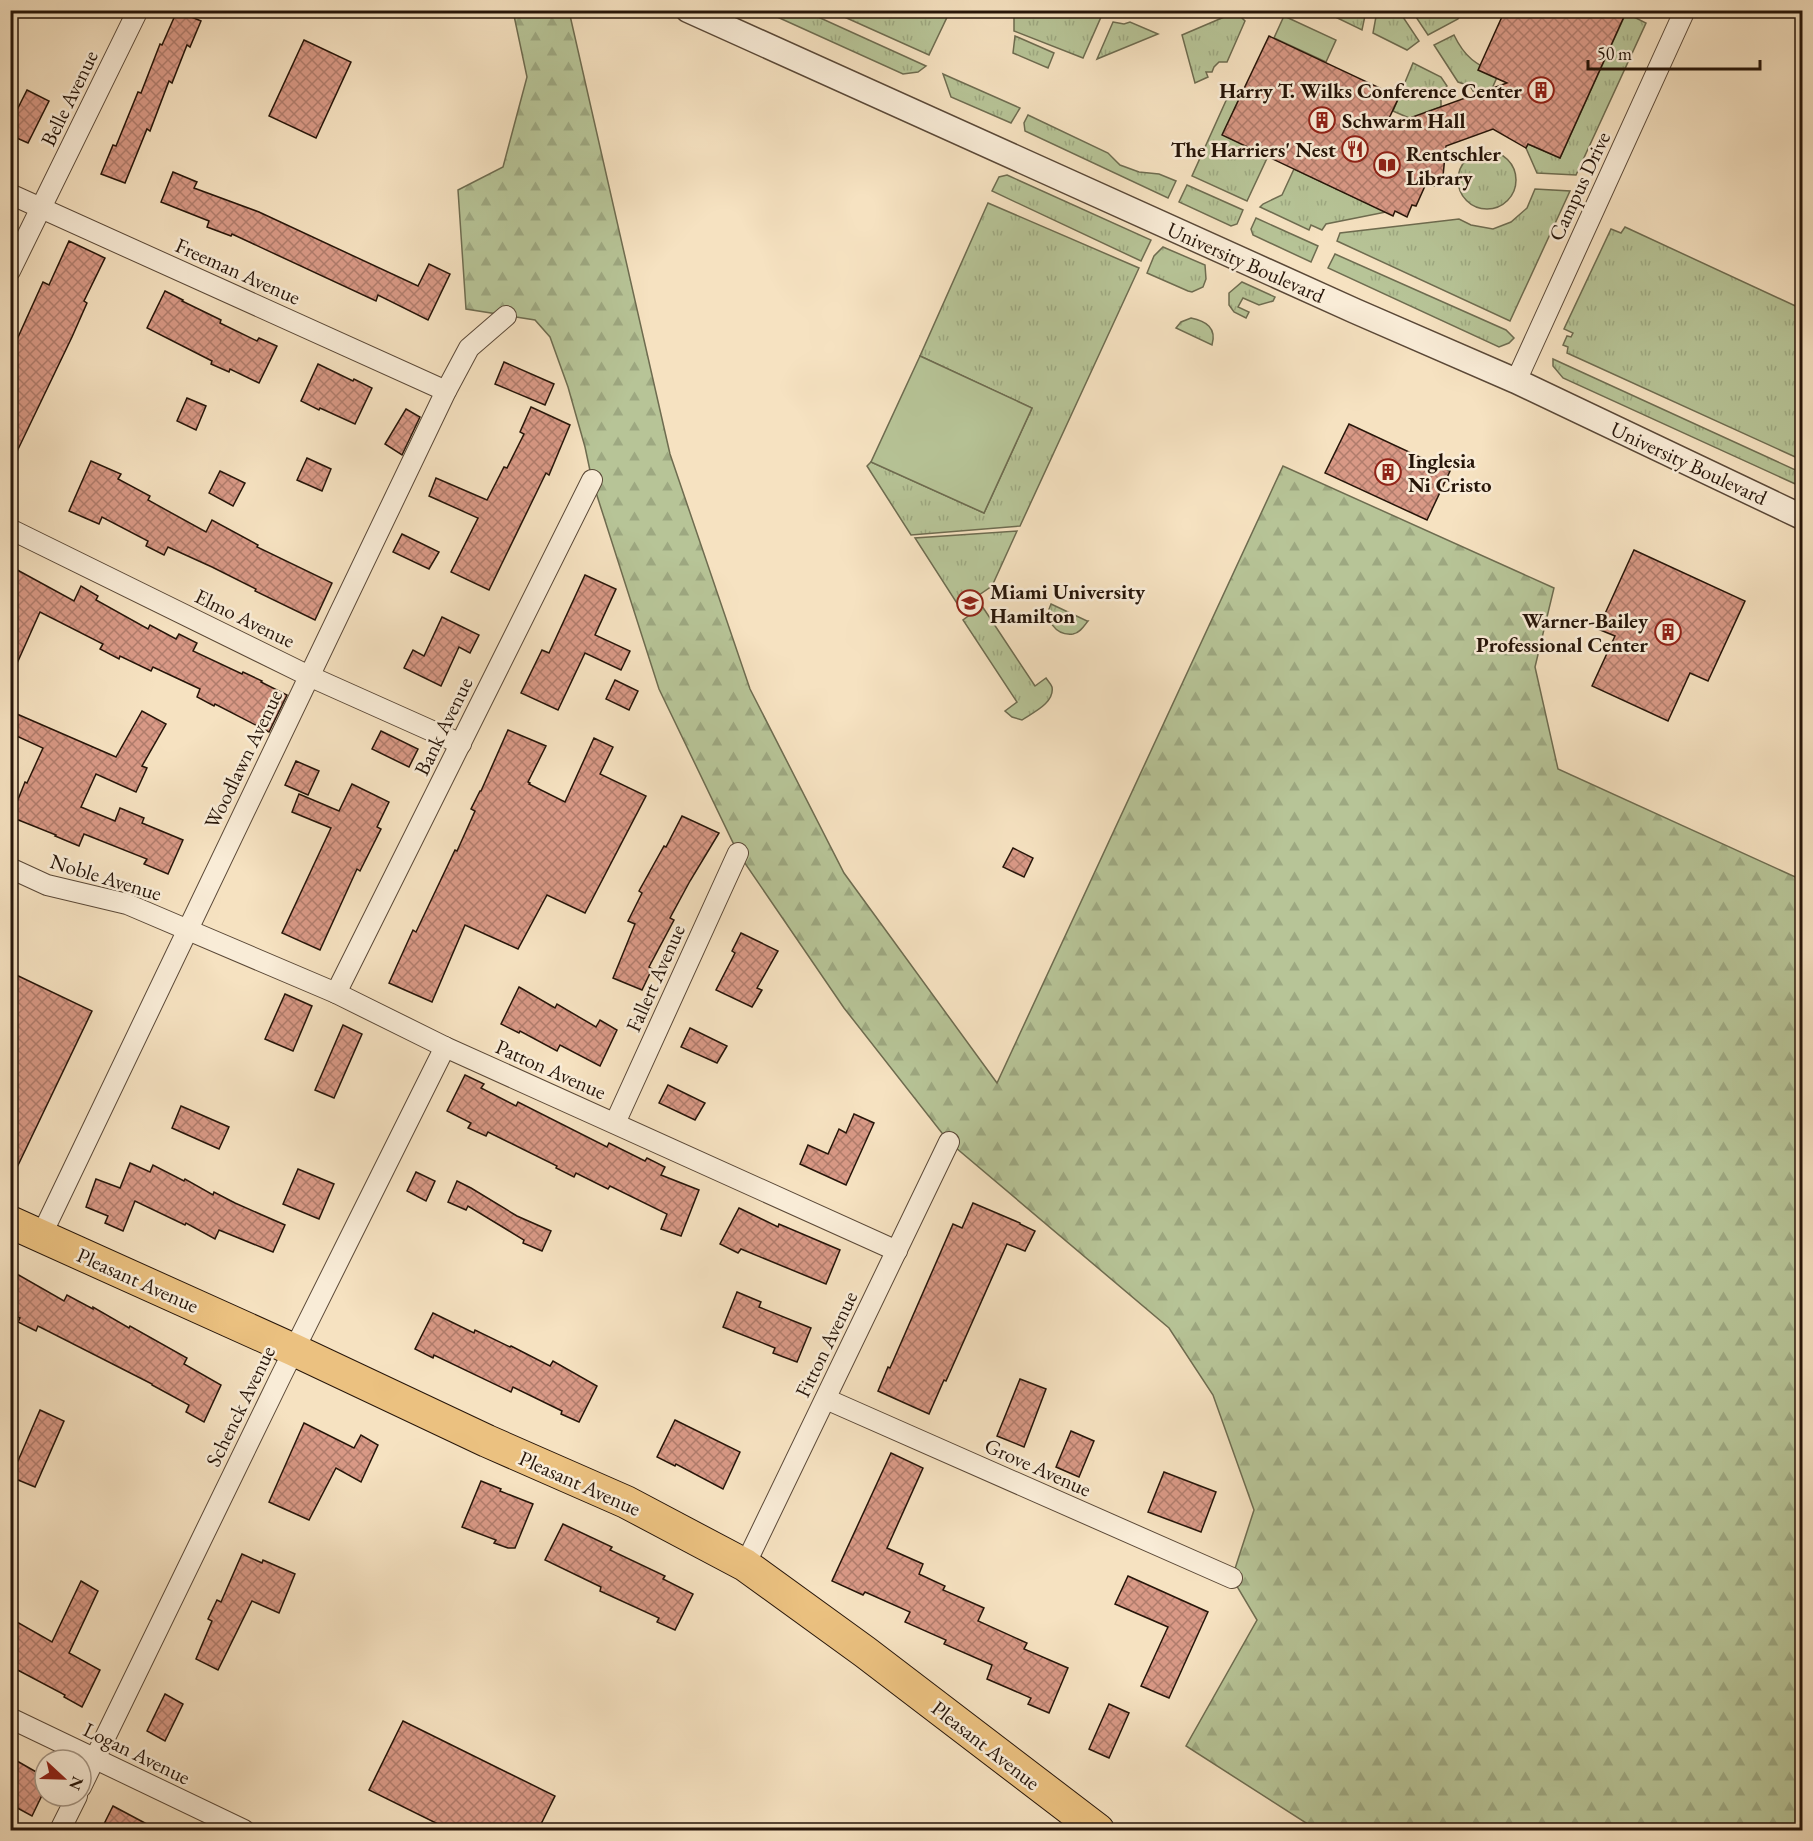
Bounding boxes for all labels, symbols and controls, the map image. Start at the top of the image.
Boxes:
scale bar [1588,33,1760,71]
text: 50 m [1597,42,1632,65]
street label: Belle Avenue [34,46,104,150]
building icon: Harry T. Wilks Conference Center [1526,75,1556,105]
place label: Harry T. Wilks Conference Center [1219,77,1522,104]
building icon: Schwarm Hall [1307,105,1337,135]
place label: Schwarm Hall [1342,107,1465,134]
street label: Campus Drive [1542,127,1616,245]
restaurant icon: The Harriers' Nest [1340,134,1370,164]
place label: The Harriers' Nest [1171,136,1336,163]
place label: Rentschler Library [1406,140,1501,191]
library icon: Rentschler Library [1372,150,1402,180]
street label: University Boulevard [1163,215,1329,309]
street label: Freeman Avenue [171,231,305,311]
street label: University Boulevard [1607,415,1772,511]
place label: Inglesia Ni Cristo [1408,447,1492,498]
building icon: Inglesia Ni Cristo [1373,457,1403,487]
place label: Miami University Hamilton [990,578,1146,629]
street label: Elmo Avenue [191,582,299,654]
school or university icon: Miami University Hamilton [955,588,985,618]
place label: Warner-Bailey Professional Center [1476,607,1649,658]
building icon: Warner-Bailey Professional Center [1653,617,1683,647]
street label: Bank Avenue [408,672,478,780]
street label: Woodlawn Avenue [198,685,288,833]
street label: Noble Avenue [47,847,165,907]
street label: Fallert Avenue [619,920,691,1036]
street label: Patton Avenue [492,1033,610,1105]
street label: Pleasant Avenue [73,1241,203,1319]
street label: Fitton Avenue [789,1286,863,1402]
street label: Schenck Avenue [199,1341,281,1471]
street label: Grove Avenue [981,1432,1095,1502]
street label: Pleasant Avenue [515,1444,645,1522]
street label: Pleasant Avenue [926,1694,1046,1796]
street label: Logan Avenue [79,1715,195,1791]
north arrow [33,1748,93,1808]
text: N [64,1773,89,1793]

